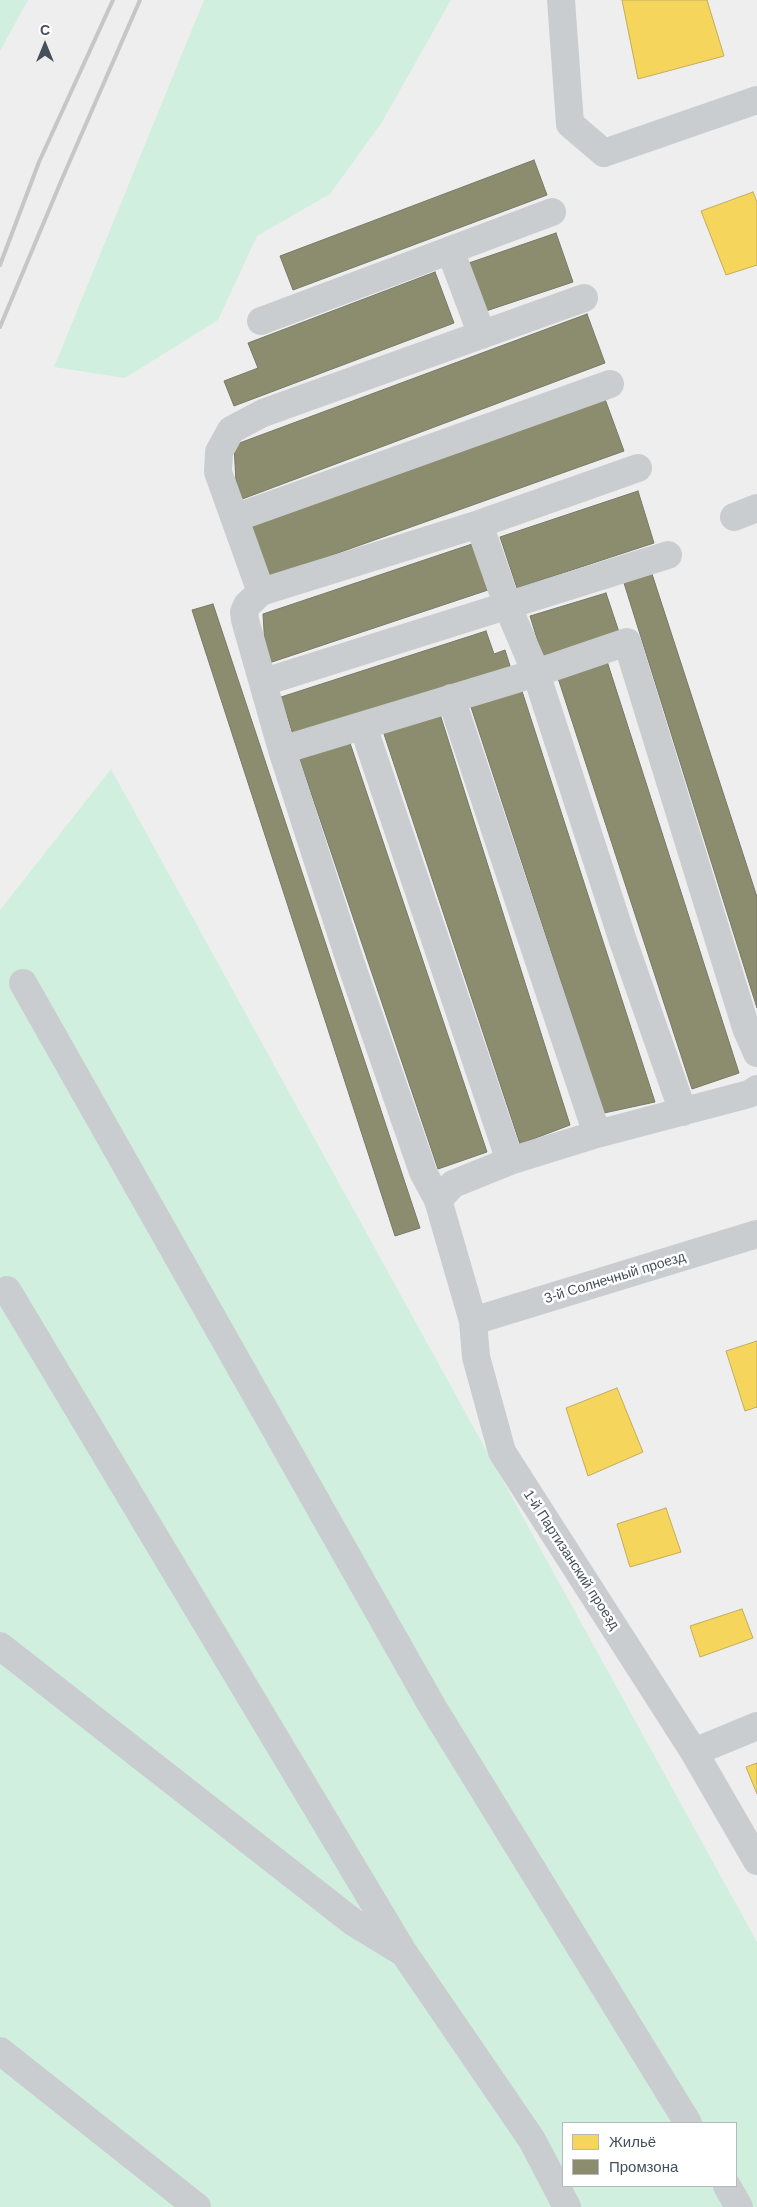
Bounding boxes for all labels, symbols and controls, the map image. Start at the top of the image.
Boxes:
north arrow [20,20,70,70]
text: С [40,22,50,38]
street label: 3-й Солнечный проезд [542,1249,688,1307]
street label: 1-й Партизанский проезд [520,1487,622,1633]
legend [562,2122,737,2187]
text: Жильё [609,2133,656,2150]
text: Промзона [609,2158,678,2175]

